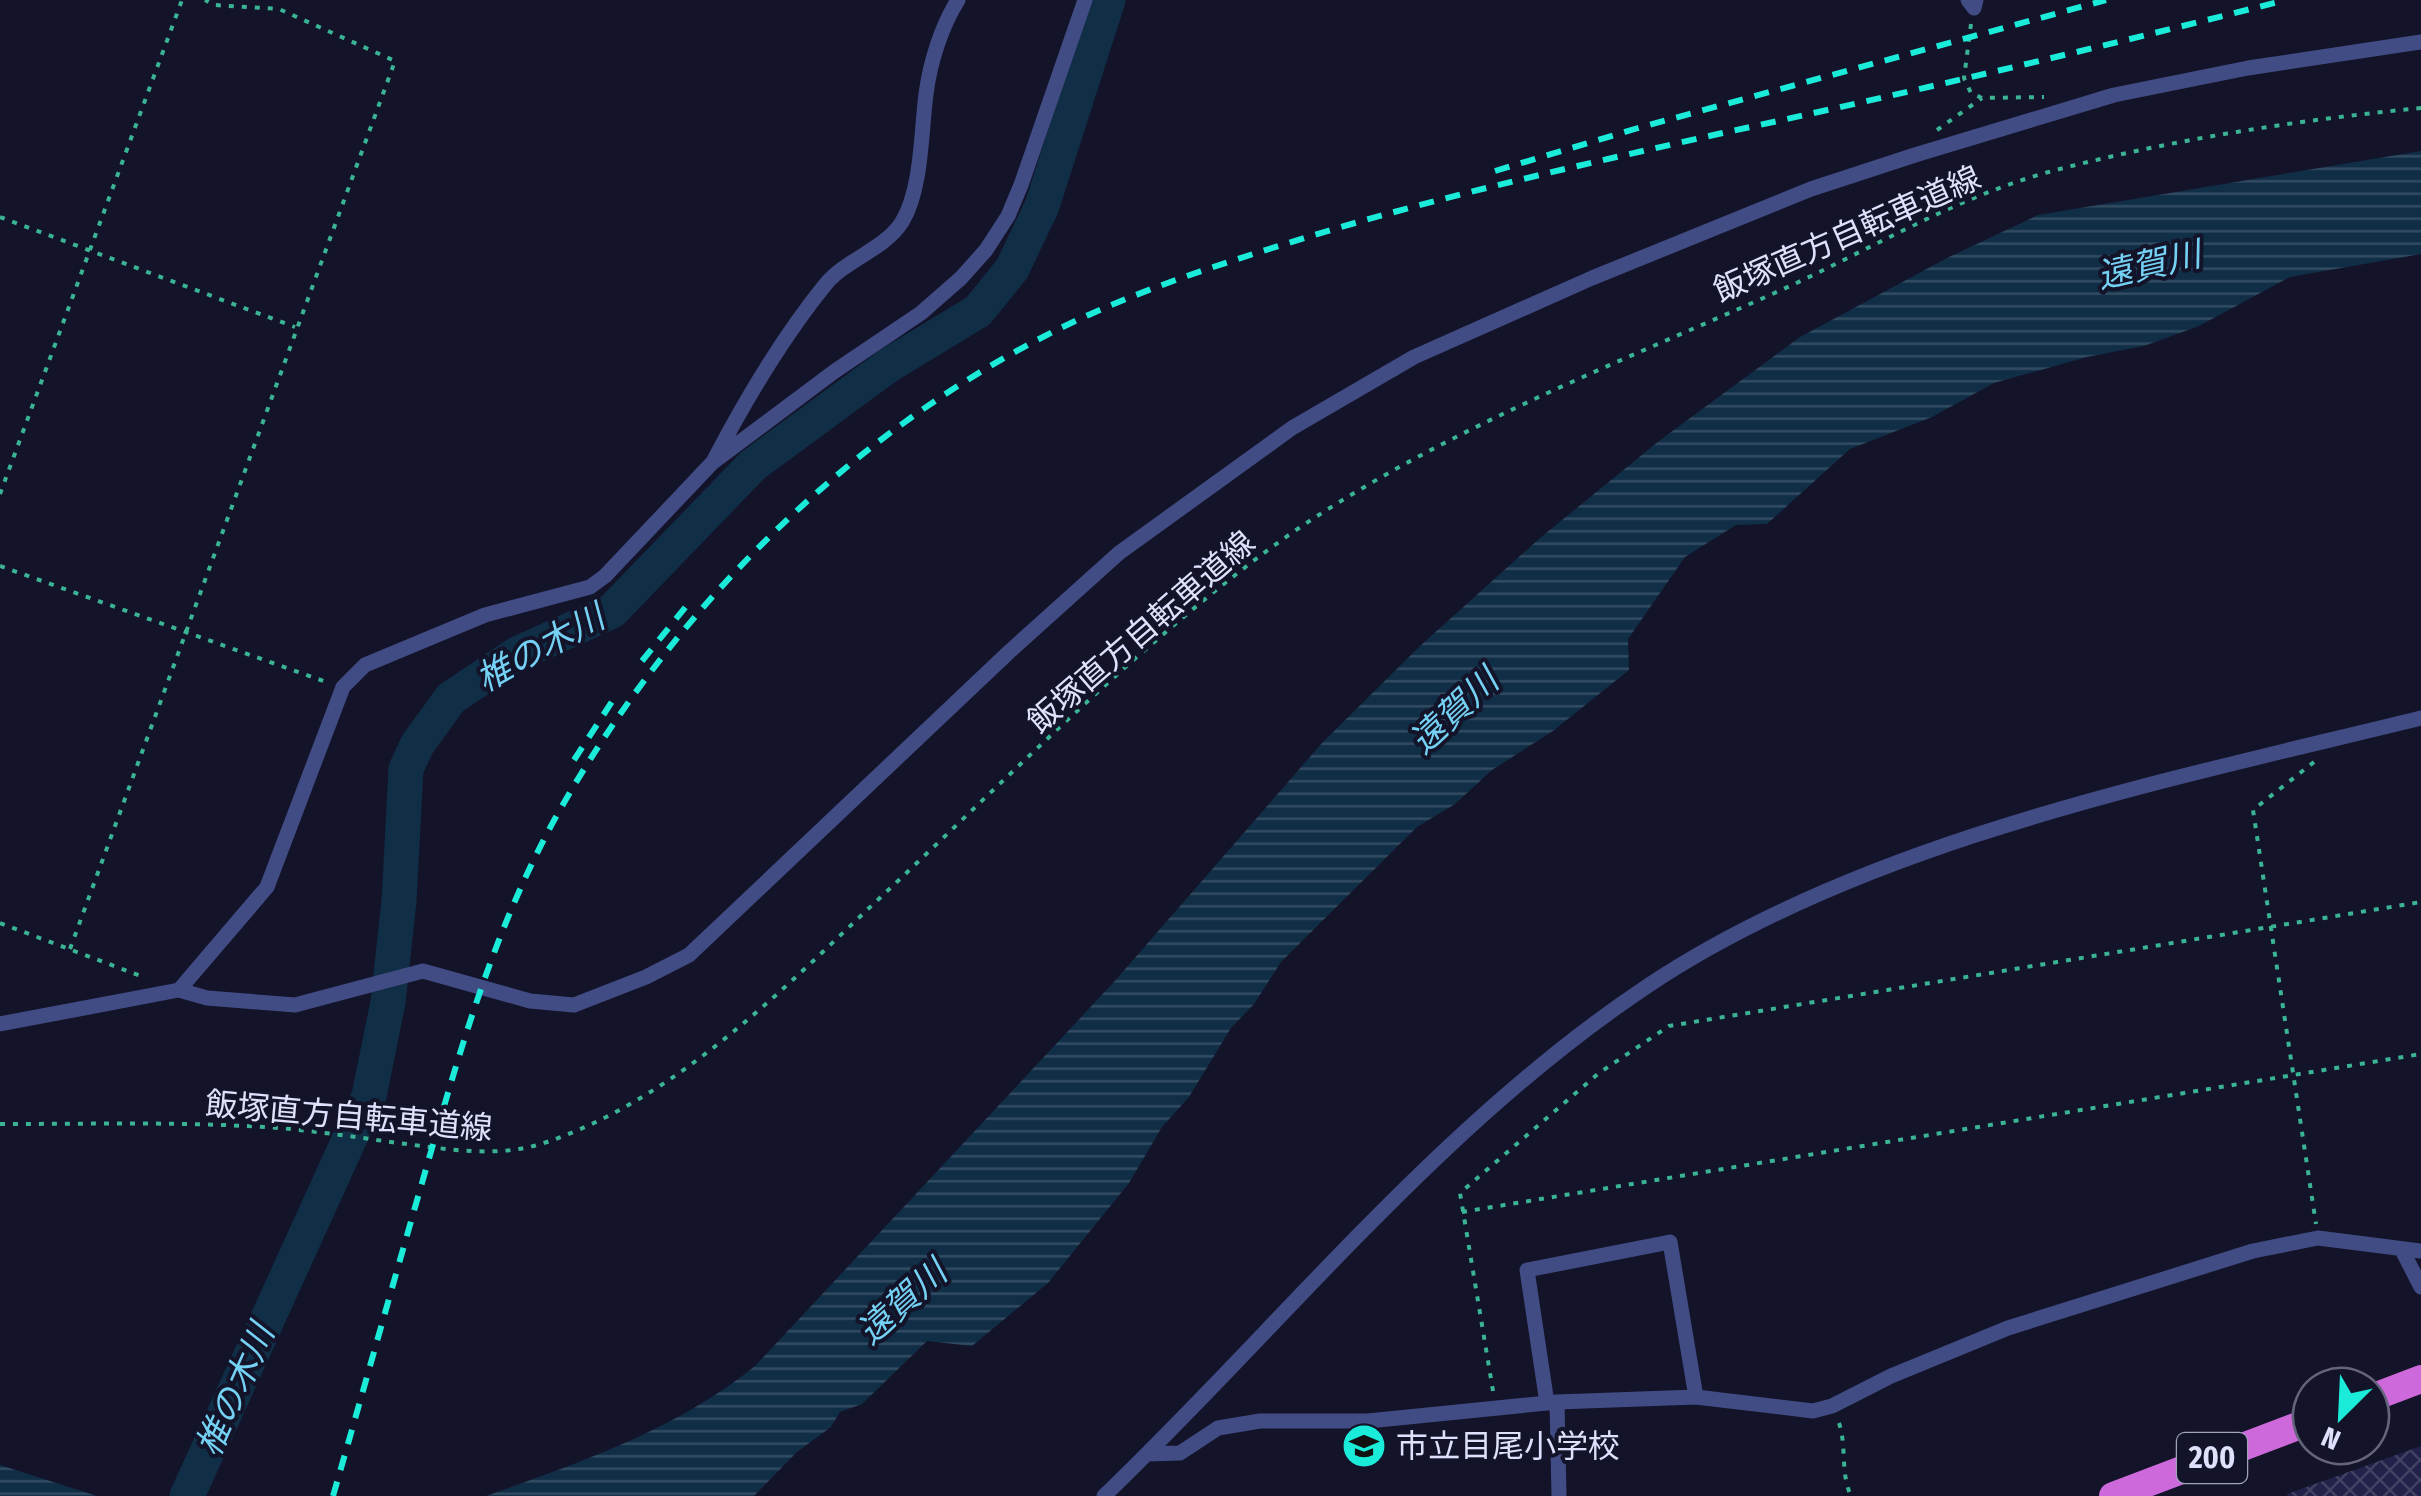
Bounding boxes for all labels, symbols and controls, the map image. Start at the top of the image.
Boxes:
street label: 飯塚直方自転車道線 [1708,158,1986,310]
water label: 遠賀川 [2093,232,2209,297]
street label: 飯塚直方自転車道線 [1020,523,1262,741]
water label: 椎の木川 [469,594,615,700]
water label: 遠賀川 [1401,657,1510,762]
street label: 飯塚直方自転車道線 [204,1085,494,1147]
water label: 遠賀川 [849,1249,958,1353]
water label: 椎の木川 [187,1314,284,1462]
north arrow [2291,1366,2391,1466]
text: N [2317,1420,2345,1457]
school or university icon: 市立目尾小学校 [1341,1423,1387,1469]
place label: 市立目尾小学校 [1396,1427,1620,1465]
road number: 200 [2177,1433,2247,1483]

